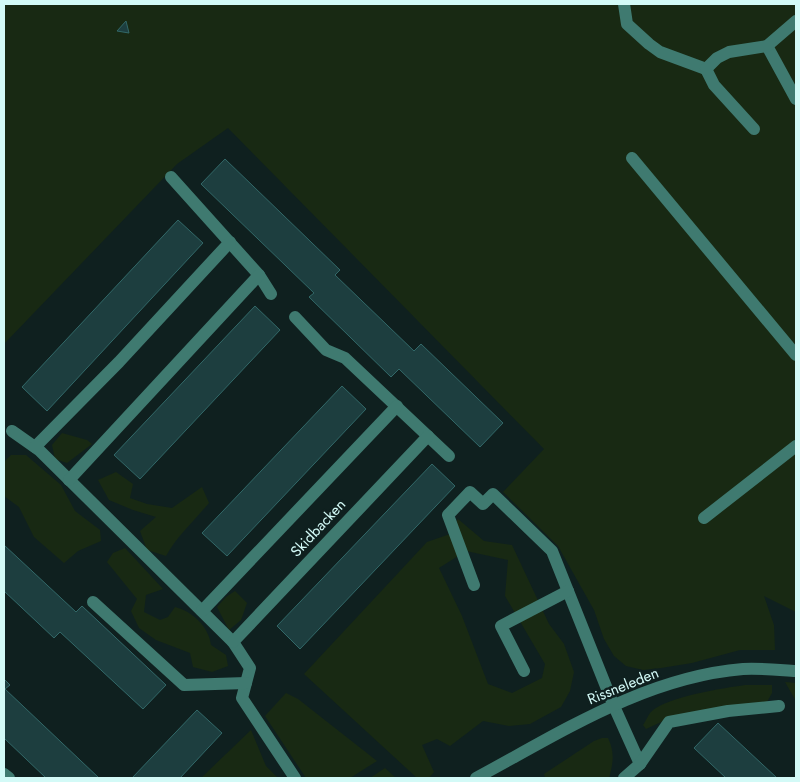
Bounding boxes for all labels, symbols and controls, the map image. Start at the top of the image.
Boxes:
street label: Skidbacken [285,494,351,562]
street label: Rissneleden [584,662,662,710]

